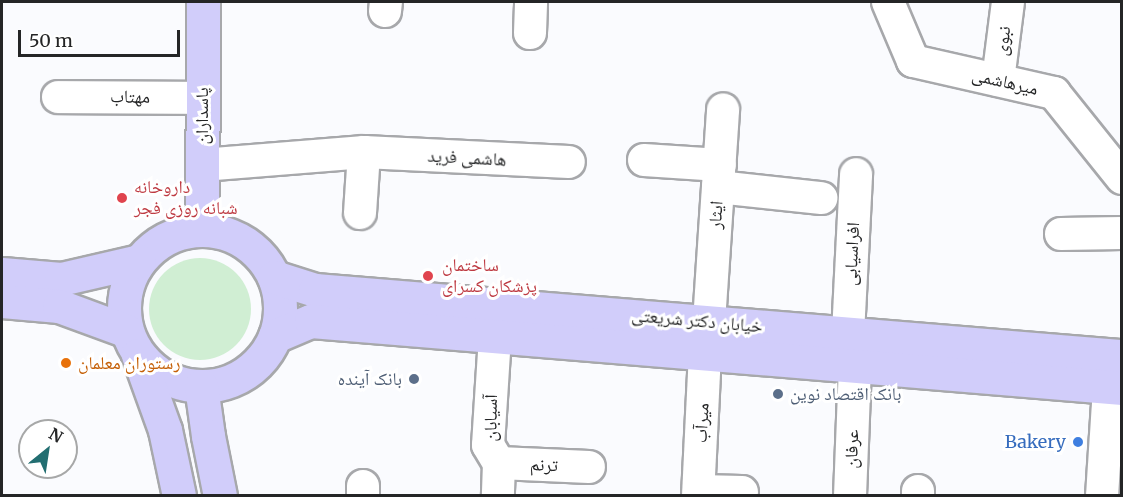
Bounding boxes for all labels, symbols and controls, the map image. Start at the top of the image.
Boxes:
scale bar [21,18,183,56]
street label: نبوی [990,25,1016,57]
text: 50 m [29,29,73,52]
street label: میرهاشمی [970,64,1040,100]
street label: مهتاب [110,86,150,108]
street label: پاسداران [191,87,213,145]
street label: هاشمی فرید [427,145,507,171]
place label: داروخانه شبانه روزی فجر [134,177,238,219]
marker: داروخانه شبانه روزی فجر [115,191,129,205]
street label: ایثار [704,200,728,230]
street label: افراسیابی [840,222,864,286]
place label: ساختمان پزشکان کسرای [442,255,537,298]
marker: ساختمان پزشکان کسرای [419,267,437,285]
street label: خیابان دکتر شریعتی [631,305,763,337]
place label: رستوران معلمان [78,352,180,374]
marker: رستوران معلمان [59,356,73,370]
place label: بانک آینده [338,368,402,390]
marker: بانک آینده [407,372,421,386]
place label: بانک اقتصاد نوین [790,383,901,405]
marker: بانک اقتصاد نوین [771,387,785,401]
street label: آسیابان [480,394,502,442]
street label: میرآب [690,402,714,444]
north arrow [18,419,78,479]
text: N [46,423,66,447]
street label: عرفان [841,429,863,469]
place label: Bakery [1005,431,1066,453]
marker: Bakery [1071,435,1085,449]
street label: ترنم [530,453,558,477]

